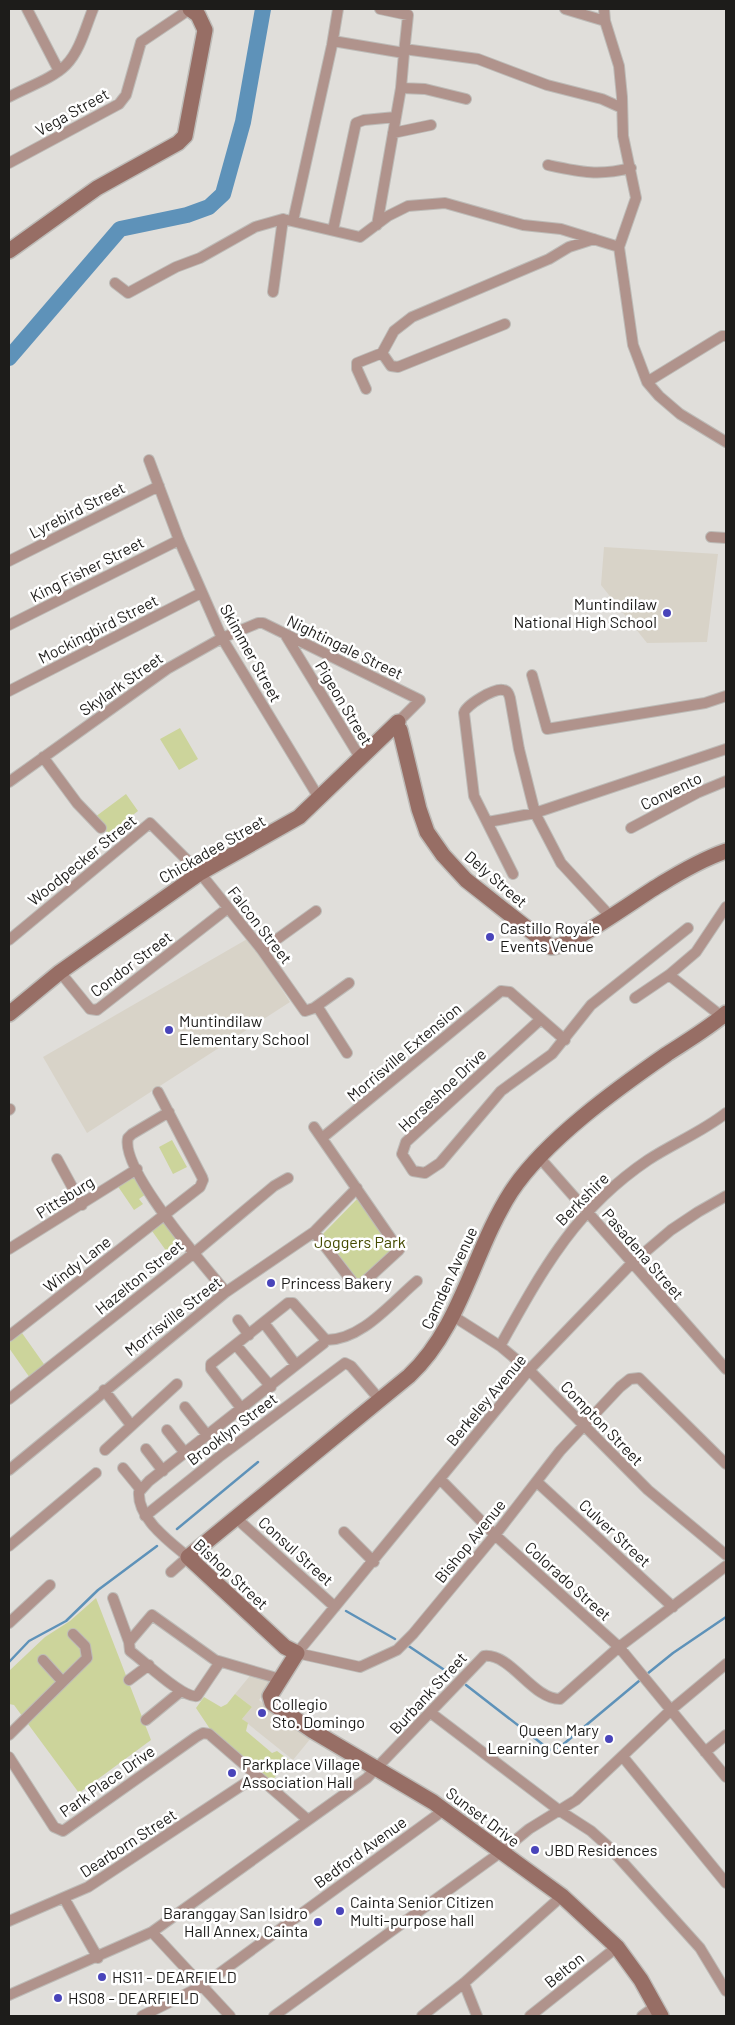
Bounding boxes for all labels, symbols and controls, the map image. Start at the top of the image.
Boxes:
street label: Vega Street [32,84,112,139]
street label: Lyrebird Street [26,477,128,542]
street label: King Fisher Street [27,532,147,605]
street label: Mockingbird Street [35,590,161,667]
place label: Muntindilaw National High School [514,594,657,631]
street label: Skimmer Street [217,600,286,705]
marker: Muntindilaw National High School [661,607,673,619]
street label: Nightingale Street [284,610,406,683]
street label: Skylark Street [75,648,166,719]
street label: Pigeon Street [312,657,377,748]
street label: Convento [637,768,704,813]
street label: Woodpecker Street [24,810,140,909]
street label: Chickadee Street [155,810,268,887]
street label: Dely Street [461,846,531,911]
street label: Falcon Street [224,882,296,967]
place label: Castillo Royale Events Venue [500,918,600,955]
street label: Condor Street [86,927,175,1000]
marker: Castillo Royale Events Venue [484,931,496,943]
street label: Morrisville Extension [343,998,465,1105]
place label: Muntindilaw Elementary School [179,1011,309,1048]
marker: Muntindilaw Elementary School [163,1024,175,1036]
street label: Horseshoe Drive [394,1044,490,1135]
street label: Berkshire [551,1168,612,1229]
street label: Pittsburg [32,1171,97,1222]
street label: Pasadena Street [599,1204,688,1303]
street label: Camden Avenue [417,1224,481,1332]
street label: Windy Lane [39,1231,114,1296]
park label: Joggers Park [314,1232,406,1251]
street label: Hazelton Street [91,1235,187,1318]
street label: Morrisville Street [121,1272,225,1359]
place label: Princess Bakery [281,1273,393,1292]
marker: Princess Bakery [265,1277,277,1289]
street label: Berkeley Avenue [442,1350,530,1449]
street label: Compton Street [557,1376,648,1469]
street label: Brooklyn Street [183,1389,280,1469]
street label: Bishop Avenue [430,1495,509,1586]
street label: Culver Street [576,1495,655,1570]
street label: Consul Street [255,1512,338,1589]
street label: Bishop Street [190,1534,272,1613]
street label: Colorado Street [521,1537,615,1624]
street label: Burbank Street [385,1648,470,1737]
place label: Collegio Sto. Domingo [272,1694,365,1731]
marker: Collegio Sto. Domingo [256,1707,268,1719]
place label: Queen Mary Learning Center [488,1720,600,1757]
marker: Queen Mary Learning Center [603,1733,615,1745]
street label: Park Place Drive [56,1741,158,1820]
place label: Parkplace Village Association Hall [242,1754,360,1791]
marker: Parkplace Village Association Hall [226,1767,238,1779]
street label: Sunset Drive [443,1783,524,1850]
street label: Dearborn Street [76,1804,179,1881]
street label: Bedford Avenue [310,1812,410,1891]
place label: JBD Residences [545,1840,657,1859]
marker: JBD Residences [529,1844,541,1856]
place label: Cainta Senior Citizen Multi-purpose hall [350,1892,494,1929]
place label: Baranggay San Isidro Hall Annex, Cainta [163,1903,308,1940]
marker: Cainta Senior Citizen Multi-purpose hall [334,1905,346,1917]
marker: Baranggay San Isidro Hall Annex, Cainta [312,1916,324,1928]
street label: Belton [540,1948,587,1991]
place label: HS11 - DEARFIELD [112,1967,237,1986]
marker: HS11 - DEARFIELD [96,1971,108,1983]
place label: HS08 - DEARFIELD [68,1988,199,2007]
marker: HS08 - DEARFIELD [52,1992,64,2004]

